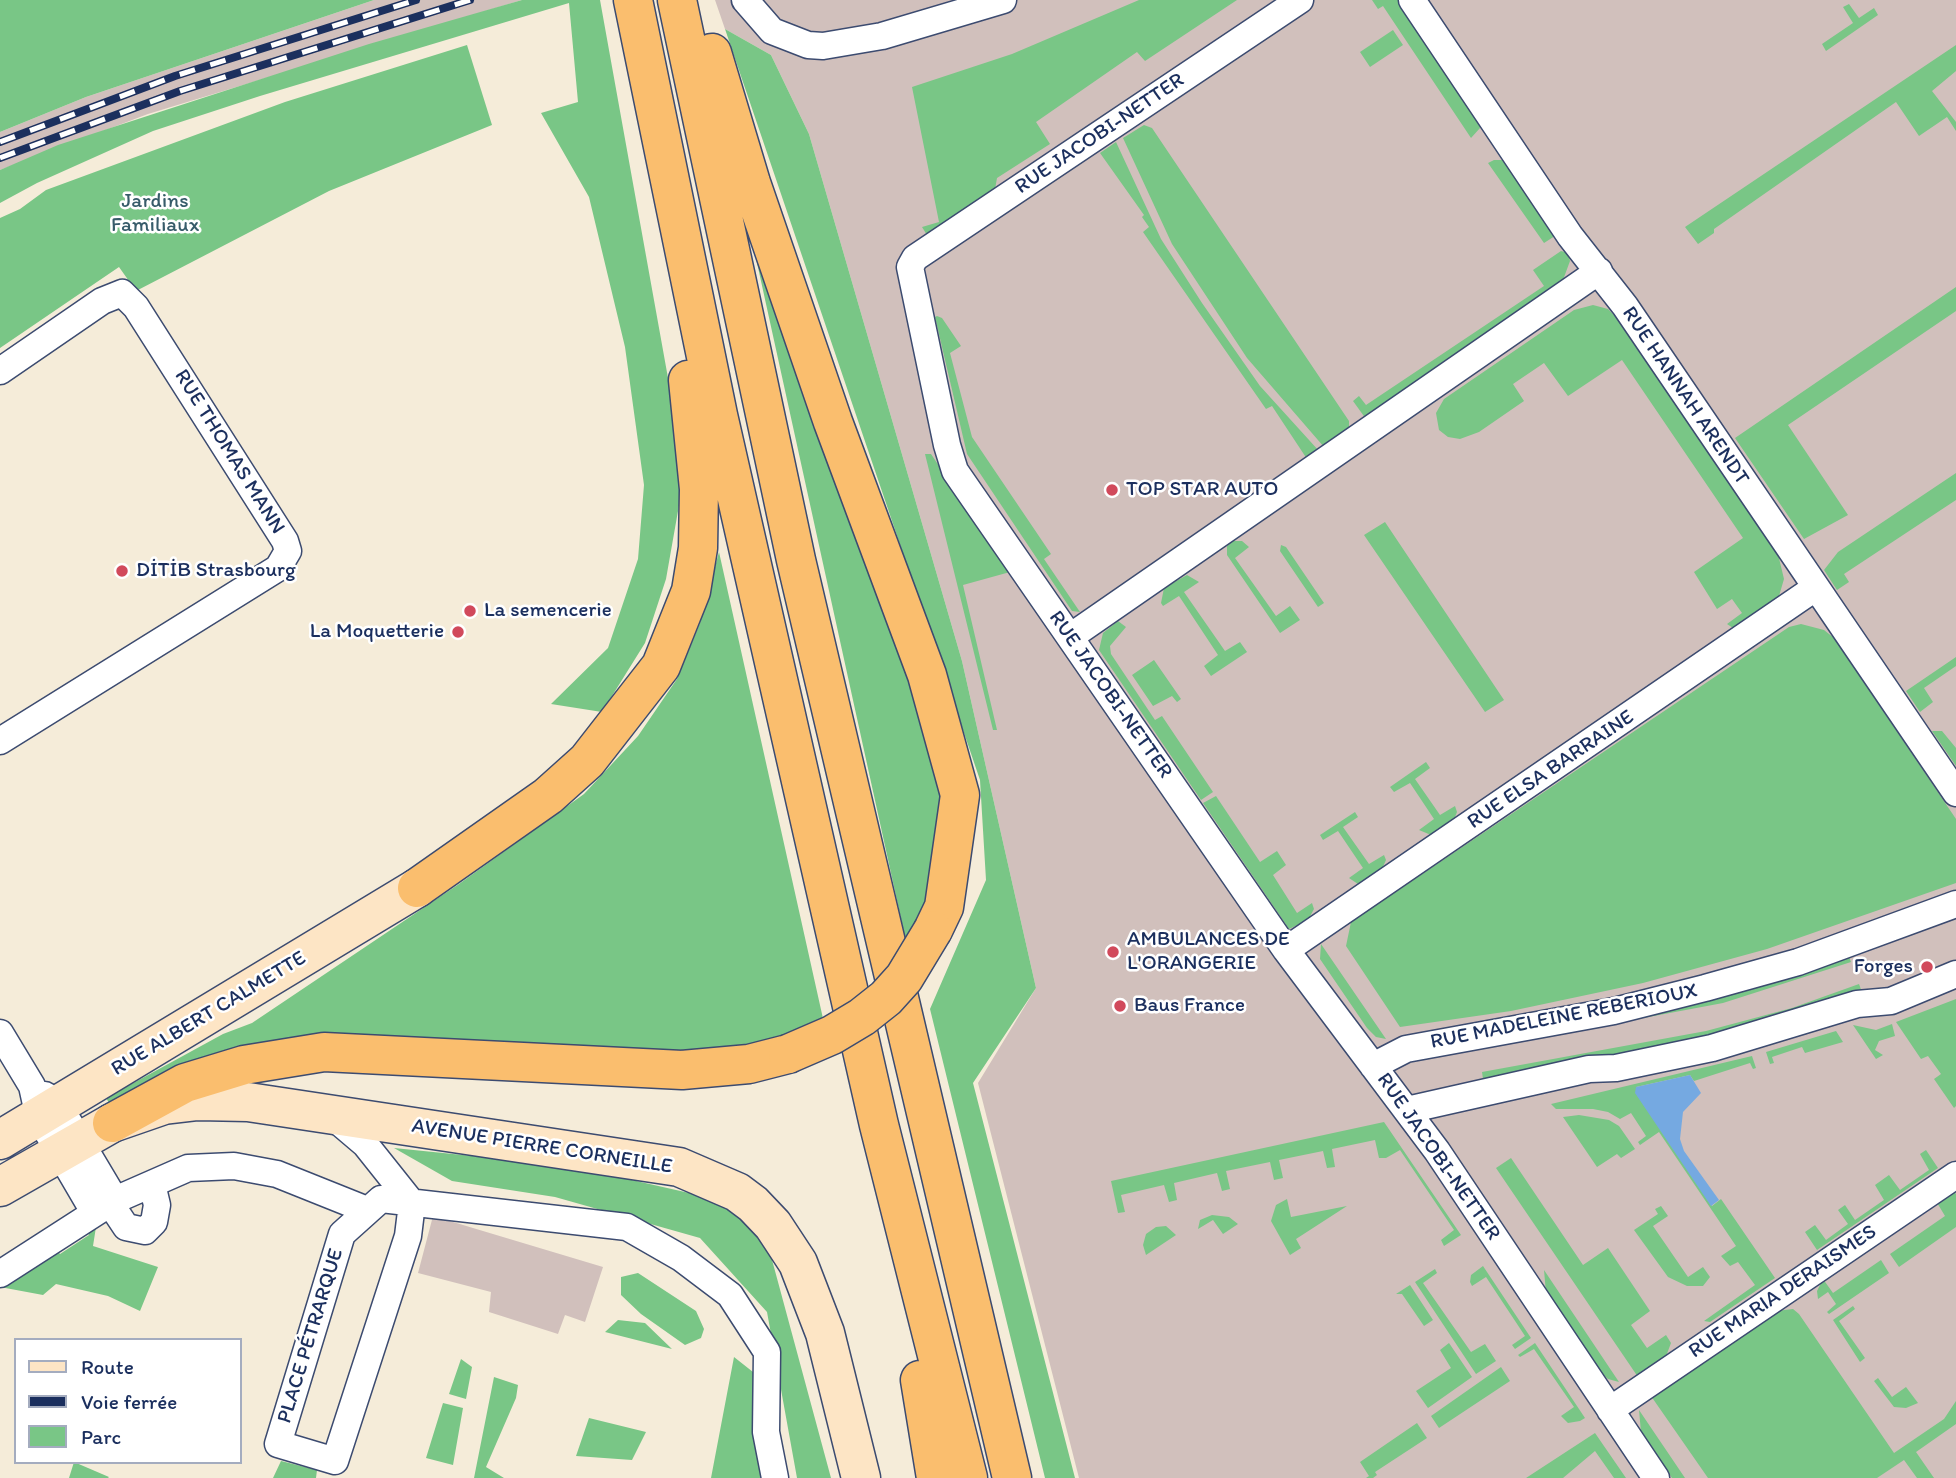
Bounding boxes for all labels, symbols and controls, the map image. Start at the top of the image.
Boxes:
street label: RUE JACOBI-NETTER [1011,68,1189,200]
park label: Jardins Familiaux [111,189,199,239]
street label: RUE HANNAH ARENDT [1616,302,1754,490]
street label: RUE THOMAS MANN [168,365,290,539]
place label: TOP STAR AUTO [1126,477,1279,503]
marker: TOP STAR AUTO [1104,482,1120,498]
place label: DİTİB Strasbourg [136,558,296,584]
marker: DİTİB Strasbourg [114,563,130,579]
place label: La semencerie [484,598,612,624]
marker: La semencerie [462,603,478,619]
street label: RUE JACOBI-NETTER [1043,606,1177,784]
place label: La Moquetterie [310,619,444,645]
marker: La Moquetterie [450,624,466,640]
street label: RUE ELSA BARRAINE [1463,705,1639,835]
place label: AMBULANCES DE L'ORANGERIE [1127,927,1289,977]
marker: AMBULANCES DE L'ORANGERIE [1105,944,1121,960]
street label: RUE ALBERT CALMETTE [107,946,311,1082]
place label: Forges [1854,954,1913,980]
marker: Forges [1919,959,1935,975]
street label: RUE MADELEINE REBERIOUX [1428,979,1700,1055]
place label: Baus France [1134,993,1245,1019]
marker: Baus France [1112,998,1128,1014]
street label: RUE JACOBI-NETTER [1371,1068,1505,1246]
street label: AVENUE PIERRE CORNEILLE [410,1114,674,1180]
street label: RUE MARIA DERAISMES [1684,1220,1882,1364]
street label: PLACE PÉTRARQUE [272,1246,350,1426]
legend [14,1338,242,1464]
text: Route [81,1354,134,1379]
text: Voie ferrée [81,1389,177,1414]
text: Parc [81,1424,121,1449]

